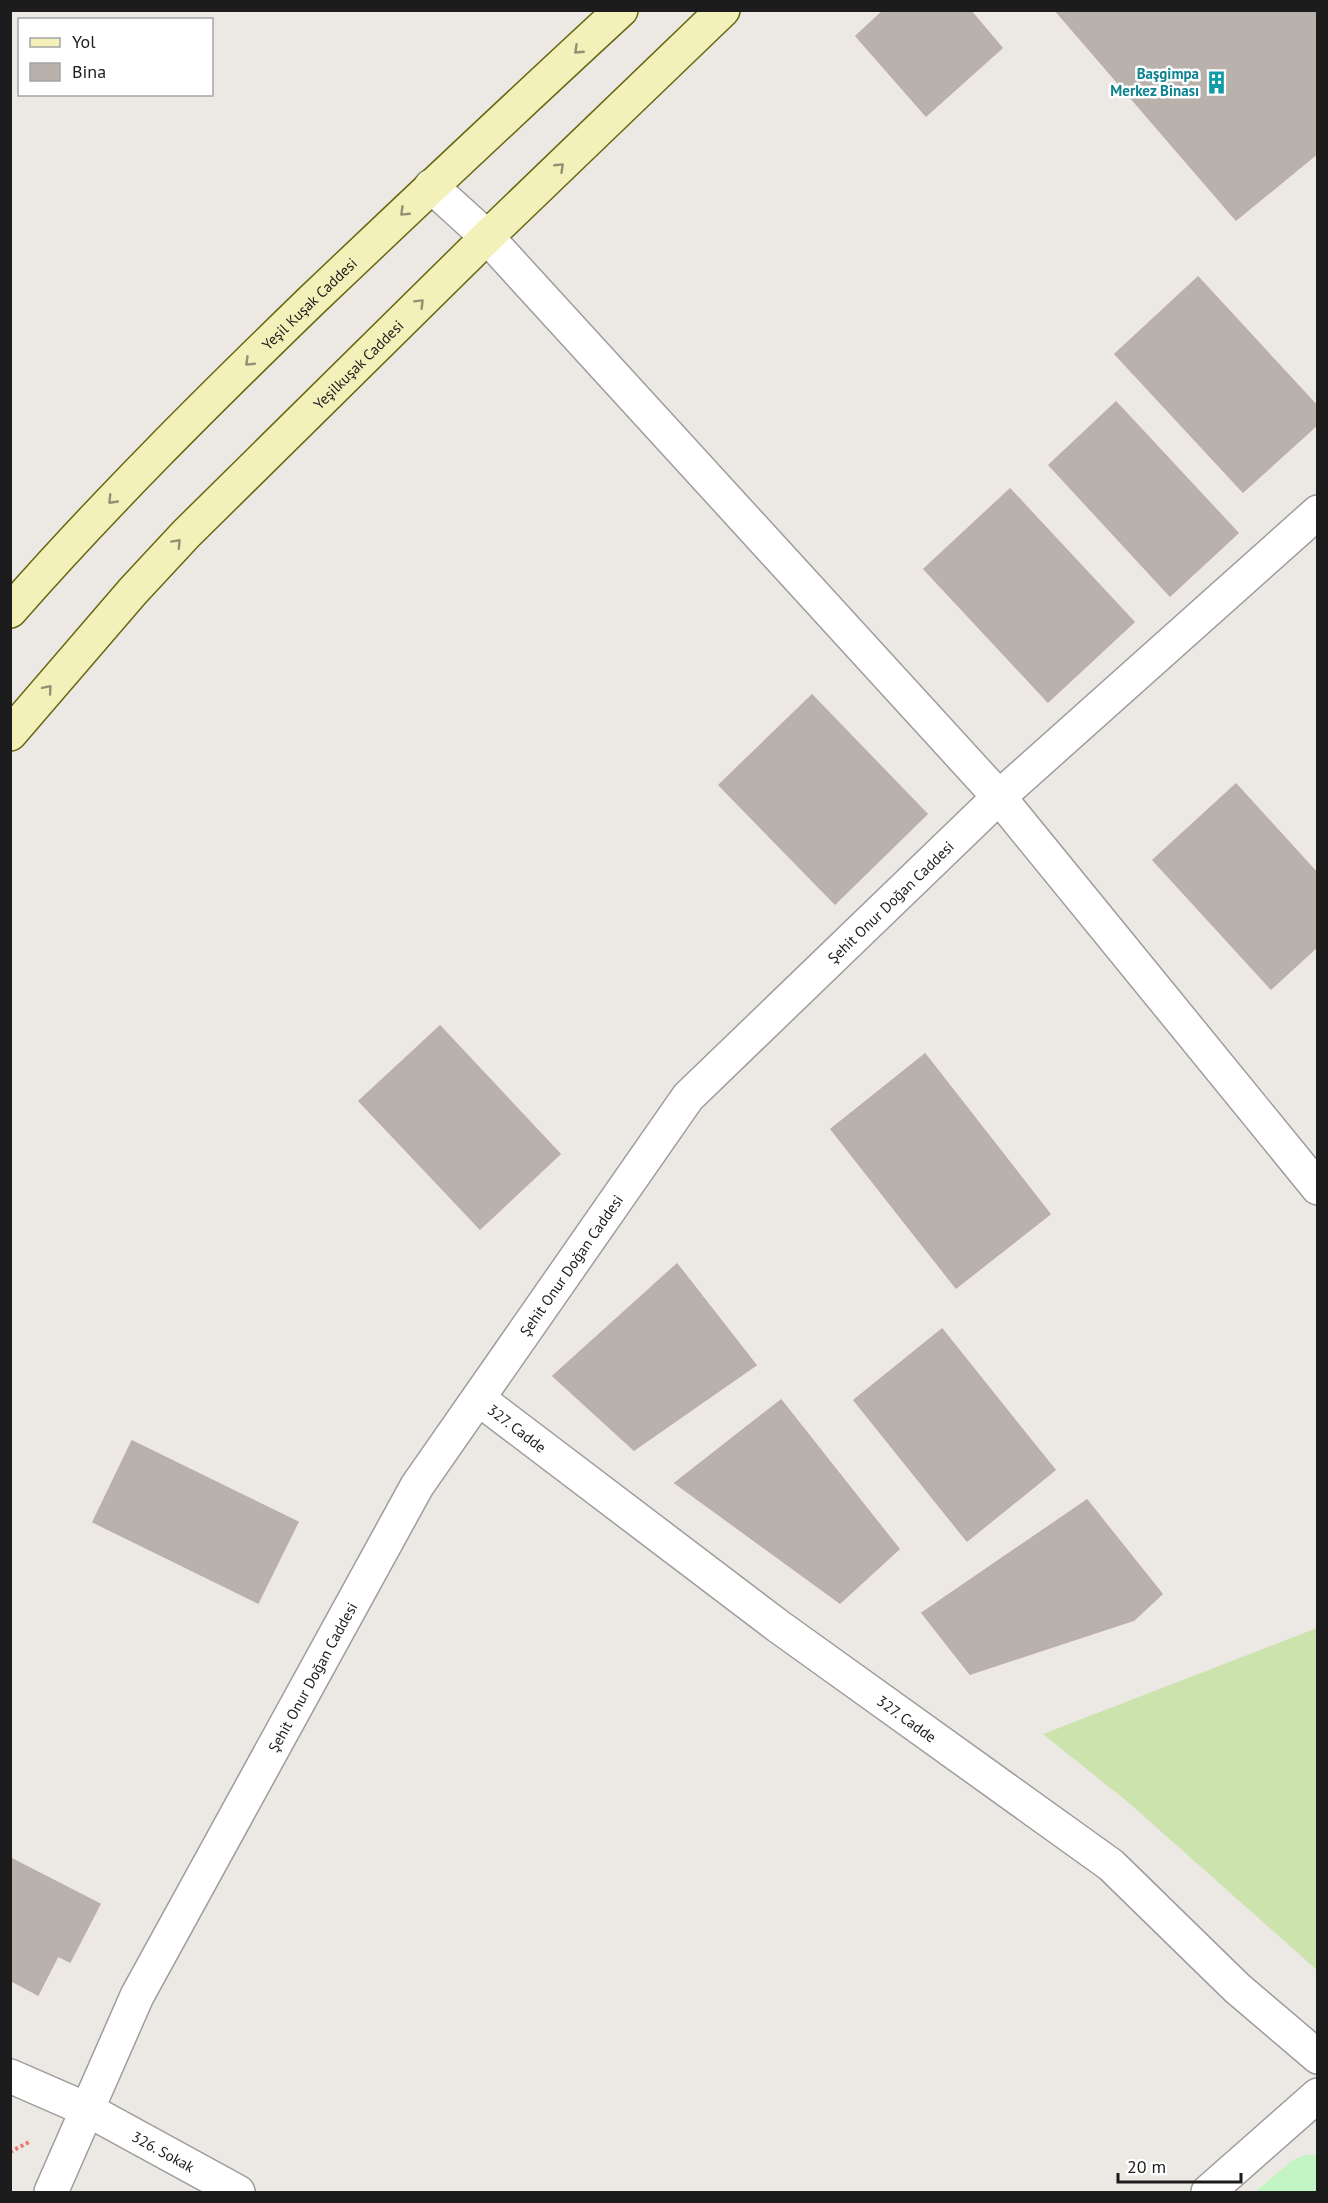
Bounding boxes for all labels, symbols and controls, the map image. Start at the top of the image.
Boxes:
legend [18,18,213,96]
text: Yol [72,30,96,53]
one-way arrow [574,43,584,54]
text: Bina [72,60,106,83]
place label: Başgimpa Merkez Binası [1110,64,1199,100]
building icon: Başgimpa Merkez Binası [1204,69,1230,95]
one-way arrow [553,163,564,174]
one-way arrow [401,204,412,215]
street label: Yeşil Kuşak Caddesi [257,253,361,354]
one-way arrow [413,299,424,310]
street label: Yeşilkuşak Caddesi [309,316,407,413]
one-way arrow [245,354,256,365]
one-way arrow [108,493,119,504]
one-way arrow [170,539,181,550]
one-way arrow [41,685,52,696]
street label: Şehit Onur Doğan Caddesi [823,837,957,967]
street label: Şehit Onur Doğan Caddesi [515,1191,627,1340]
street label: 327. Cadde [484,1400,550,1456]
street label: Şehit Onur Doğan Caddesi [263,1599,361,1755]
street label: 327. Cadde [873,1691,940,1746]
street label: 326. Sokak [129,2126,199,2176]
scale bar [1118,2146,1241,2184]
text: 20 m [1127,2155,1166,2178]

